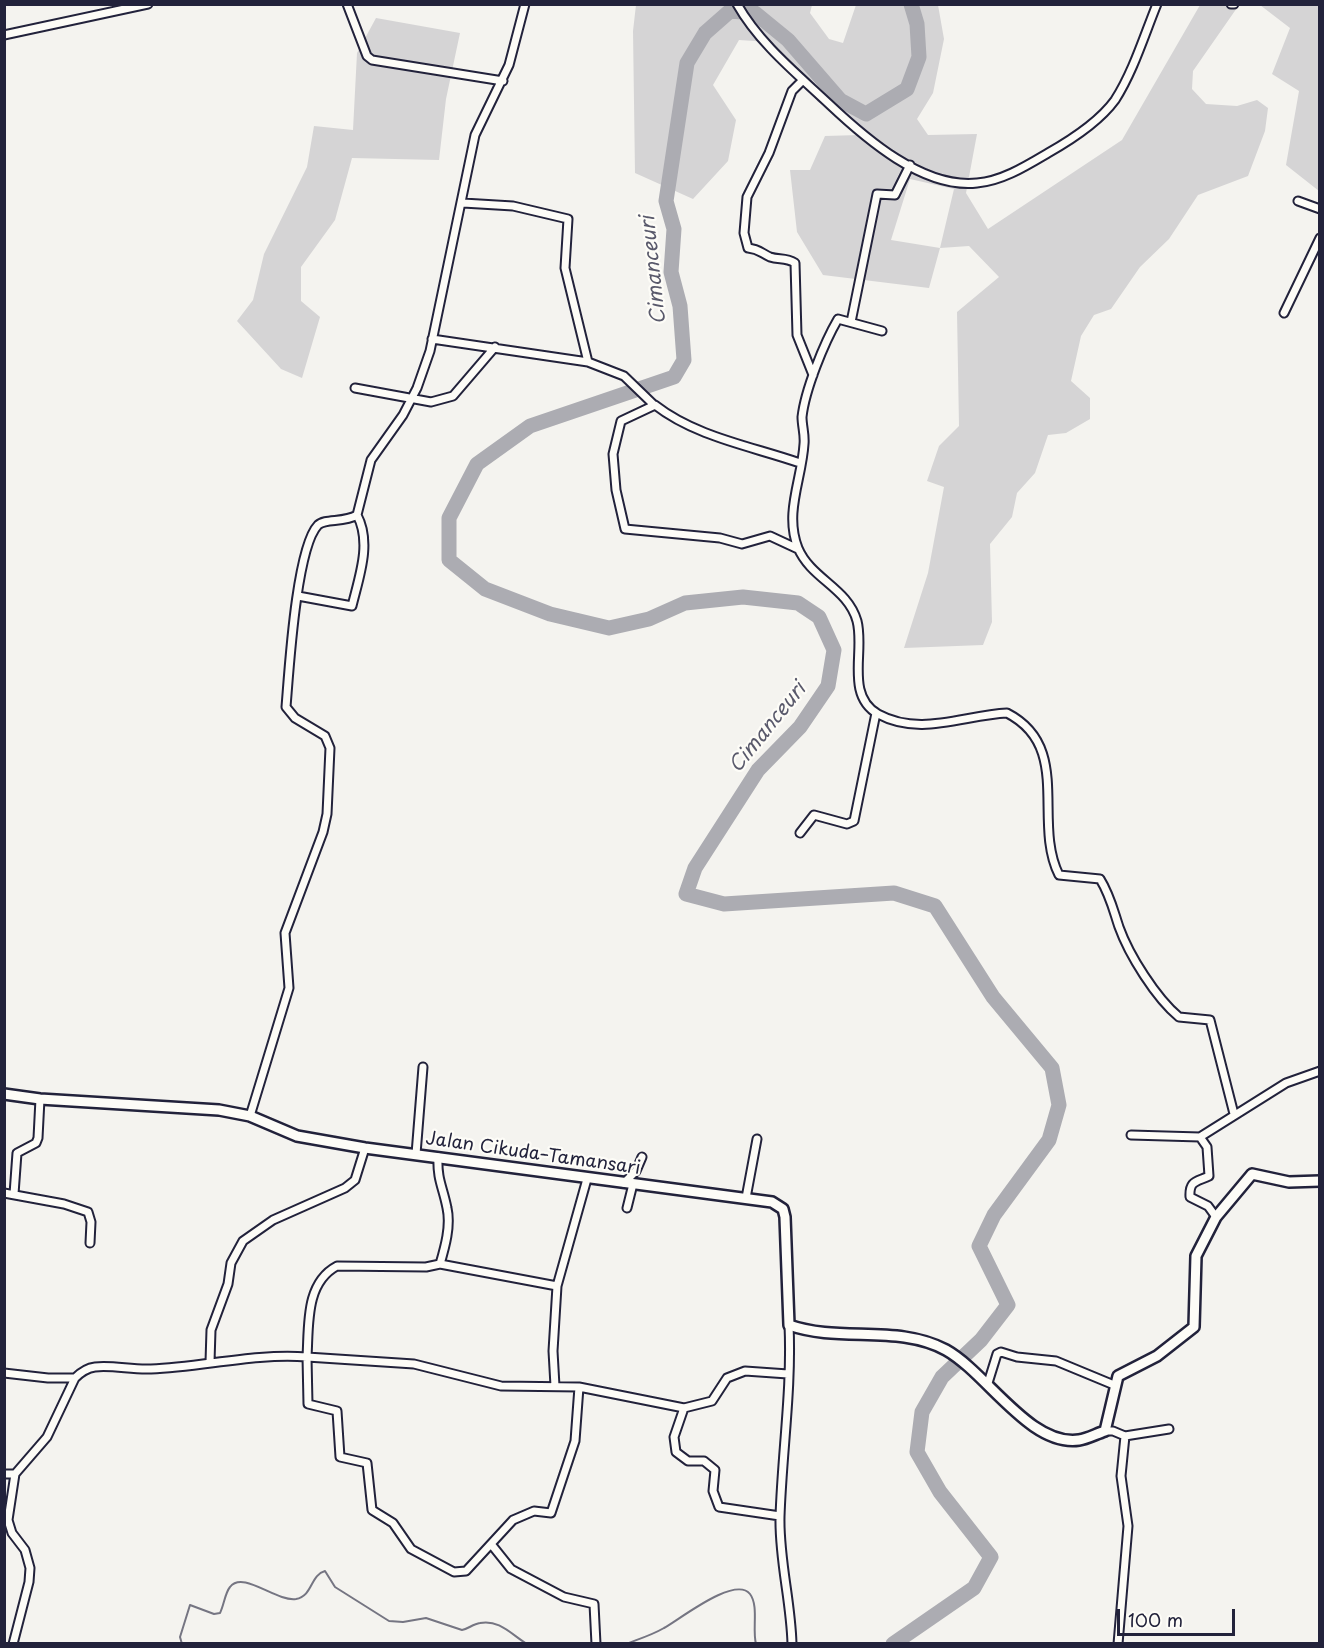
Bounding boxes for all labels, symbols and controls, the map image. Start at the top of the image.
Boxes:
water label: Cimanceuri [636,215,672,325]
water label: Cimanceuri [724,678,812,778]
street label: Jalan Cikuda–Tamansari [424,1128,642,1180]
scale bar [1120,1597,1238,1635]
text: 100 m [1128,1606,1183,1633]

